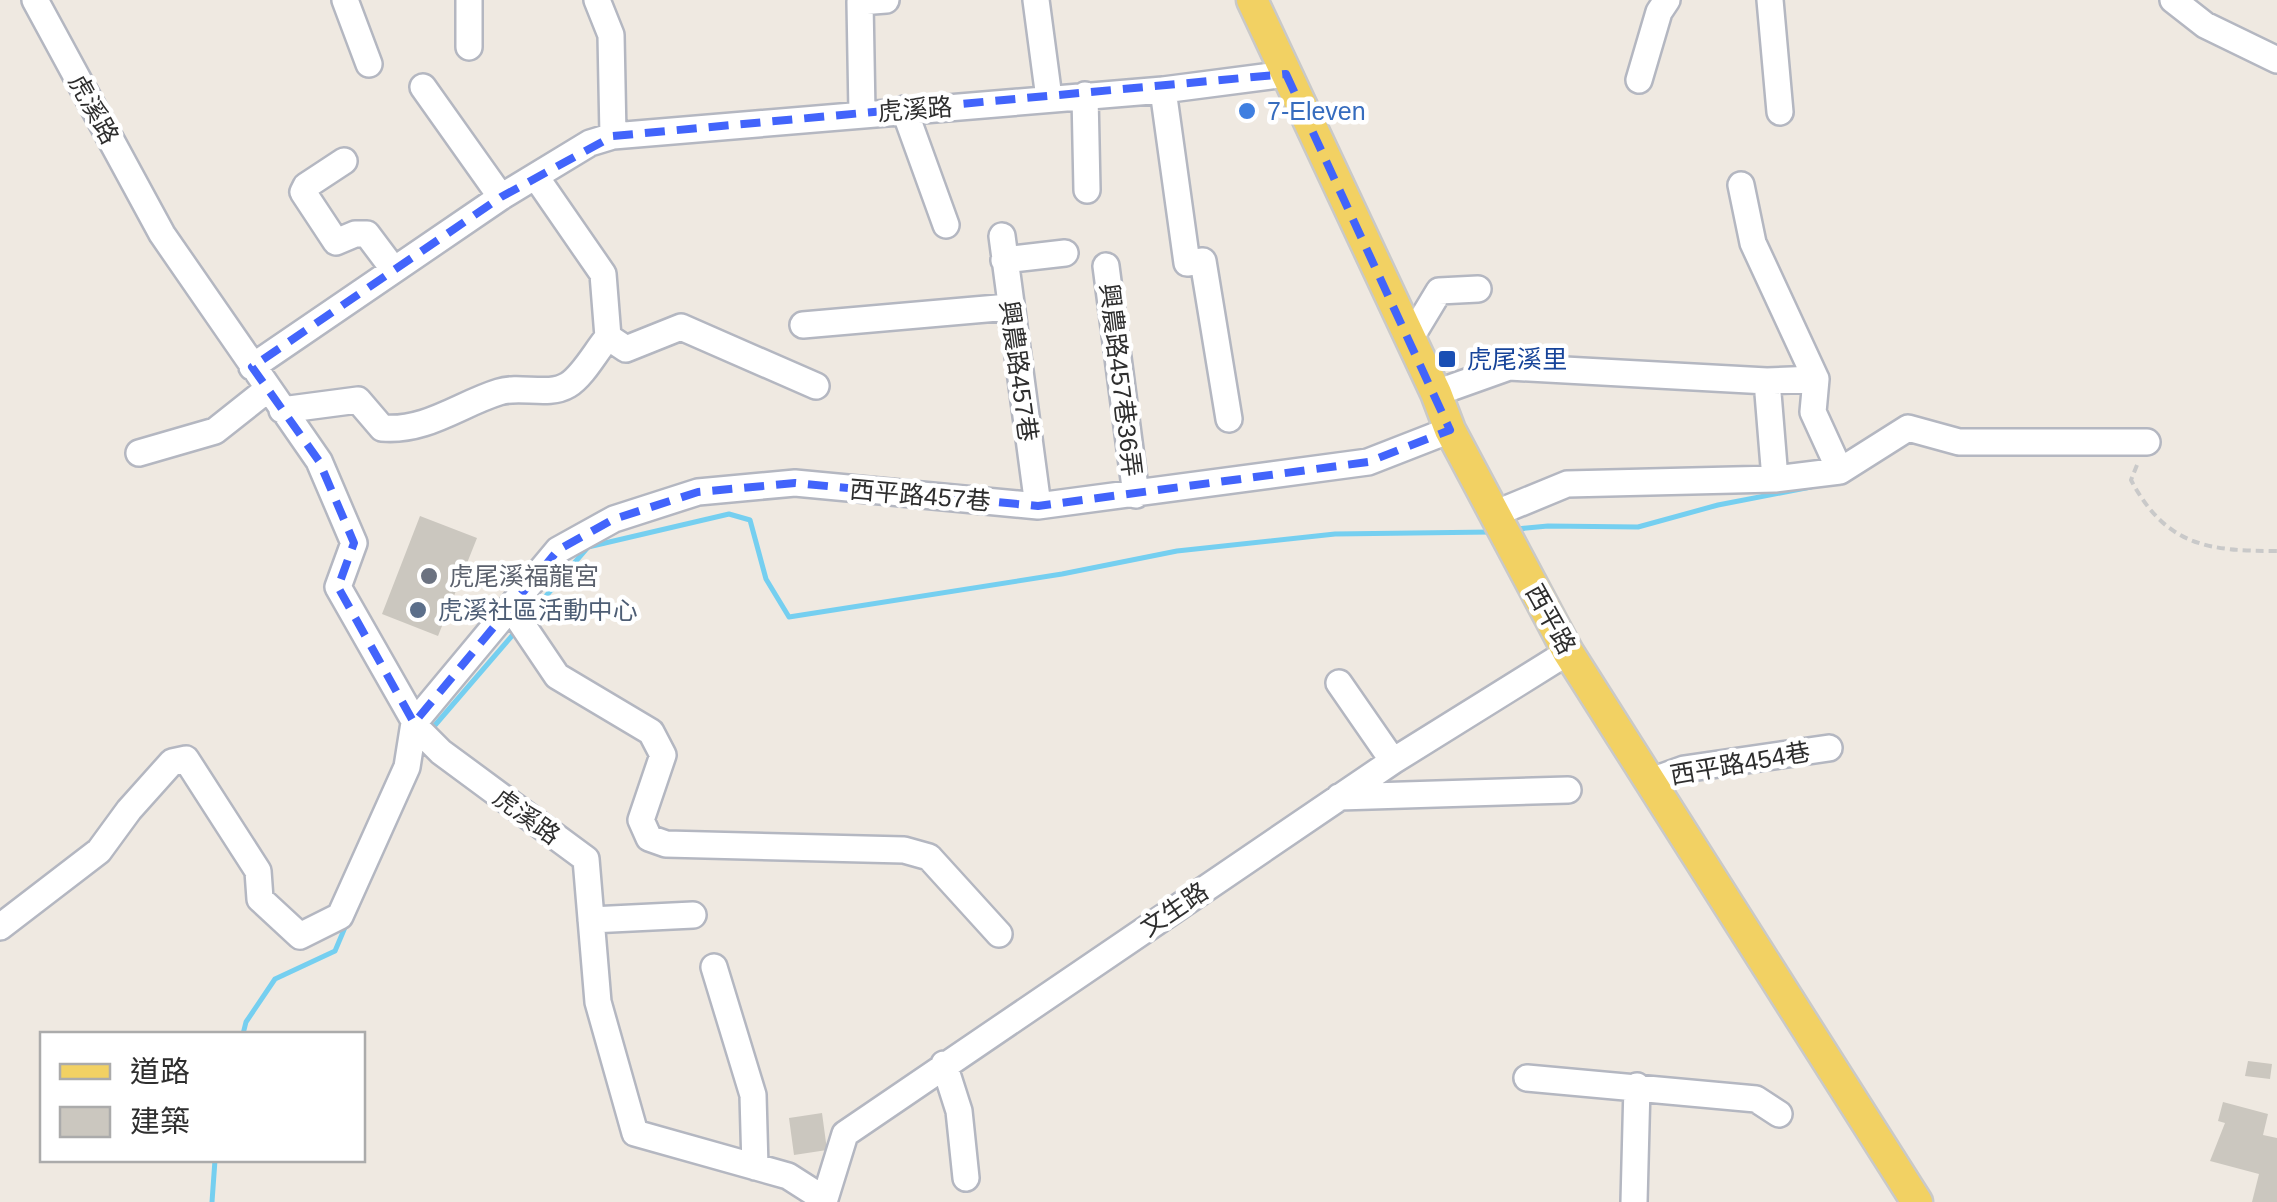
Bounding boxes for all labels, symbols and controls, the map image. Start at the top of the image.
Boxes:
street label: 虎溪路 [64,69,124,149]
street label: 虎溪路 [877,92,953,126]
place label: 7-Eleven [1267,97,1366,125]
marker: 7-Eleven [1236,100,1258,122]
street label: 興農路457巷36弄 [1095,282,1147,478]
street label: 興農路457巷 [995,299,1043,443]
place label: 虎尾溪里 [1467,345,1567,373]
marker: 虎尾溪里 [1436,348,1458,370]
street label: 西平路457巷 [848,475,992,515]
place label: 虎尾溪福龍宮 [449,562,599,590]
marker: 虎尾溪福龍宮 [418,565,440,587]
street label: 西平路 [1521,579,1581,659]
place label: 虎溪社區活動中心 [438,596,638,624]
marker: 虎溪社區活動中心 [407,599,429,621]
street label: 西平路454巷 [1668,737,1812,789]
street label: 虎溪路 [488,783,566,849]
street label: 文生路 [1135,876,1213,942]
legend [40,1032,365,1162]
text: 道路 [130,1055,190,1088]
text: 建築 [130,1105,190,1138]

